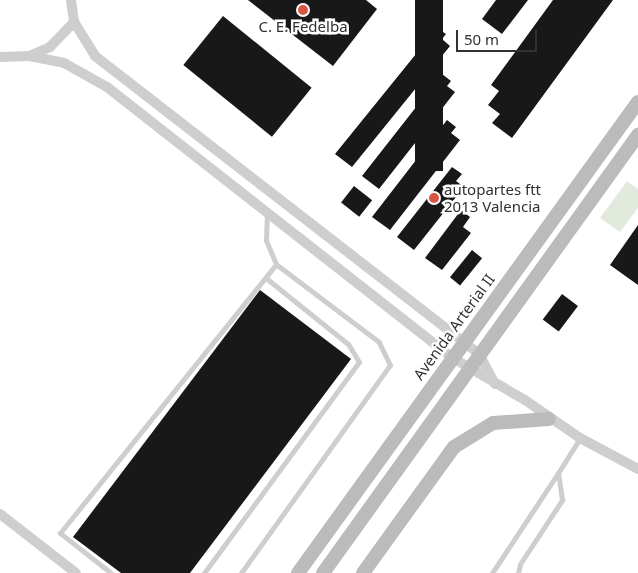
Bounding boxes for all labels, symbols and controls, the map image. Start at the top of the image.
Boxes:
marker: C. E. Fedelba [297,4,309,16]
place label: C. E. Fedelba [258,18,348,36]
scale bar [458,20,539,52]
text: 50 m [464,29,499,49]
place label: autopartes ftt 2013 Valencia [444,180,541,215]
marker: autopartes ftt 2013 Valencia [428,192,440,204]
street label: Avenida Arterial II [410,271,498,383]

